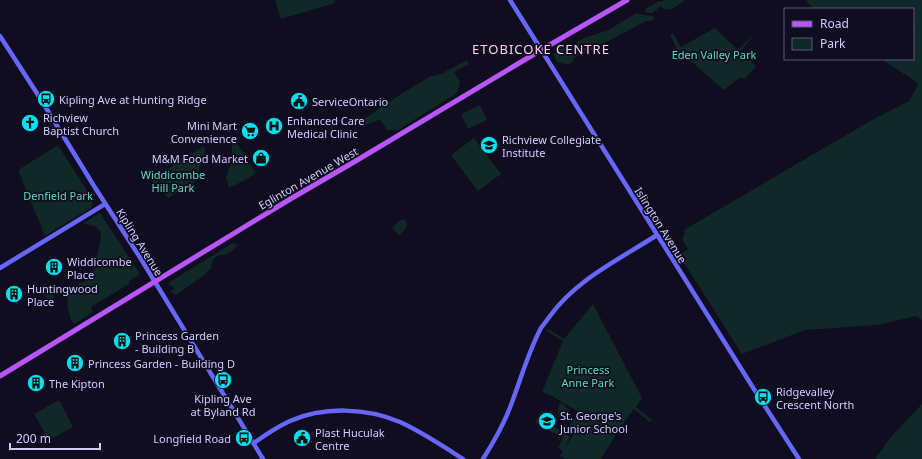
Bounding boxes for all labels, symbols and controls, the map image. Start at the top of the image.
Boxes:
legend [784,8,914,60]
text: Road [820,15,849,32]
text: Park [820,35,846,52]
district label: ETOBICOKE CENTRE [472,40,610,58]
park label: Eden Valley Park [672,47,756,62]
bus stop icon: Kipling Ave at Hunting Ridge [36,89,56,109]
public building icon: ServiceOntario [289,91,309,111]
place label: Kipling Ave at Hunting Ridge [59,92,207,107]
place label: ServiceOntario [312,94,389,109]
place label: Richview Baptist Church [43,110,119,138]
church icon: Richview Baptist Church [20,113,40,133]
place label: Enhanced Care Medical Clinic [287,113,364,141]
hospital icon: Enhanced Care Medical Clinic [264,116,284,136]
place label: Mini Mart Convenience [171,118,237,146]
supermarket icon: Mini Mart Convenience [240,121,260,141]
place label: Richview Collegiate Institute [502,132,601,160]
school or university icon: Richview Collegiate Institute [479,135,499,155]
street label: Eglinton Avenue West [256,143,361,213]
shop icon: M&M Food Market [251,148,271,168]
place label: M&M Food Market [152,151,248,166]
park label: Widdicombe Hill Park [141,167,205,195]
street label: Islington Avenue [632,184,690,266]
park label: Denfield Park [23,188,93,203]
street label: Kipling Avenue [113,205,167,279]
place label: Widdicombe Place [67,254,132,282]
building icon: Widdicombe Place [44,257,64,277]
place label: Huntingwood Place [27,281,98,309]
building icon: Huntingwood Place [4,284,24,304]
place label: Princess Garden - Building B [135,328,219,356]
building icon: Princess Garden - Building B [112,331,132,351]
building icon: Princess Garden - Building D [65,353,85,373]
place label: Princess Garden - Building D [88,356,235,371]
park label: Princess Anne Park [562,362,615,390]
bus stop icon: Kipling Ave at Byland Rd [213,370,233,390]
building icon: The Kipton [26,373,46,393]
place label: The Kipton [49,376,105,391]
place label: Ridgevalley Crescent North [776,384,854,412]
bus stop icon: Ridgevalley Crescent North [753,387,773,407]
place label: Kipling Ave at Byland Rd [191,391,255,419]
place label: St. George's Junior School [559,408,628,436]
school or university icon: St. George's Junior School [537,411,557,431]
scale bar [10,425,100,451]
place label: Plast Huculak Centre [315,425,385,453]
bus stop icon: Longfield Road [234,428,254,448]
public building icon: Plast Huculak Centre [292,428,312,448]
text: 200 m [16,430,51,447]
place label: Longfield Road [153,431,231,446]

